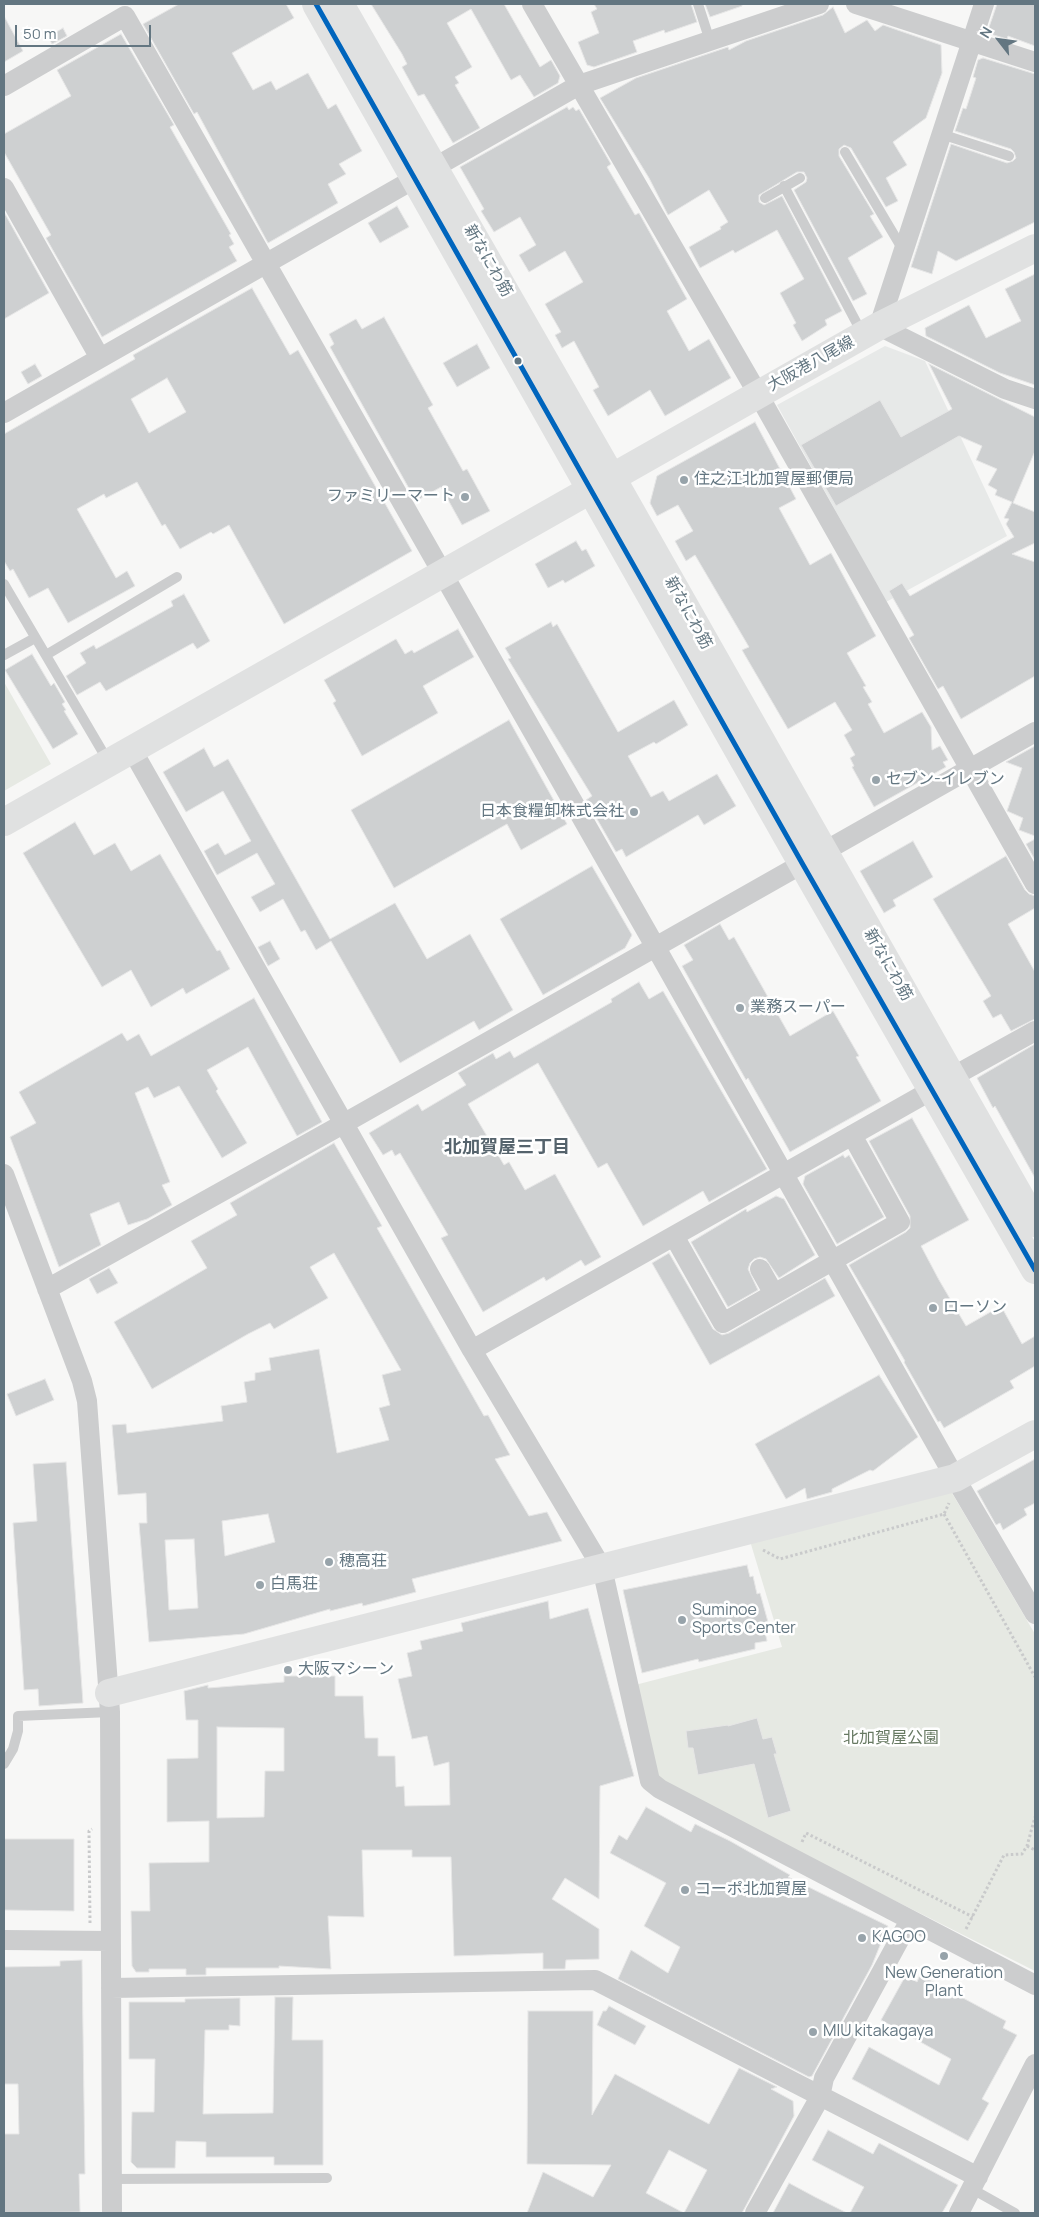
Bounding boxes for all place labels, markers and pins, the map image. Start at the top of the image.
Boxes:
unlabelled marker [513,356,523,366]
place label: 住之江北加賀屋郵便局 [694,470,854,490]
marker: 住之江北加賀屋郵便局 [678,474,690,486]
place label: ファミリーマート [327,487,455,507]
marker: ファミリーマート [459,491,471,503]
place label: セブン-イレブン [886,770,1005,790]
marker: セブン-イレブン [870,774,882,786]
place label: 日本食糧卸株式会社 [480,802,624,822]
marker: 日本食糧卸株式会社 [628,806,640,818]
place label: 業務スーパー [750,998,846,1018]
marker: 業務スーパー [734,1002,746,1014]
place label: ローソン [943,1298,1007,1318]
marker: ローソン [927,1302,939,1314]
place label: 穂高荘 [339,1552,387,1572]
marker: 穂高荘 [323,1556,335,1568]
place label: 白馬荘 [270,1575,318,1595]
marker: 白馬荘 [254,1579,266,1591]
place label: Suminoe Sports Center [692,1601,796,1639]
marker: Suminoe Sports Center [676,1614,688,1626]
place label: 大阪マシーン [298,1660,394,1680]
marker: 大阪マシーン [282,1664,294,1676]
place label: コーポ北加賀屋 [695,1880,807,1900]
marker: コーポ北加賀屋 [679,1884,691,1896]
place label: KAGOO [872,1928,926,1948]
marker: KAGOO [856,1932,868,1944]
marker: New Generation Plant [938,1950,950,1962]
place label: New Generation Plant [885,1964,1003,2002]
place label: MIU kitakagaya [823,2022,933,2042]
marker: MIU kitakagaya [807,2026,819,2038]

